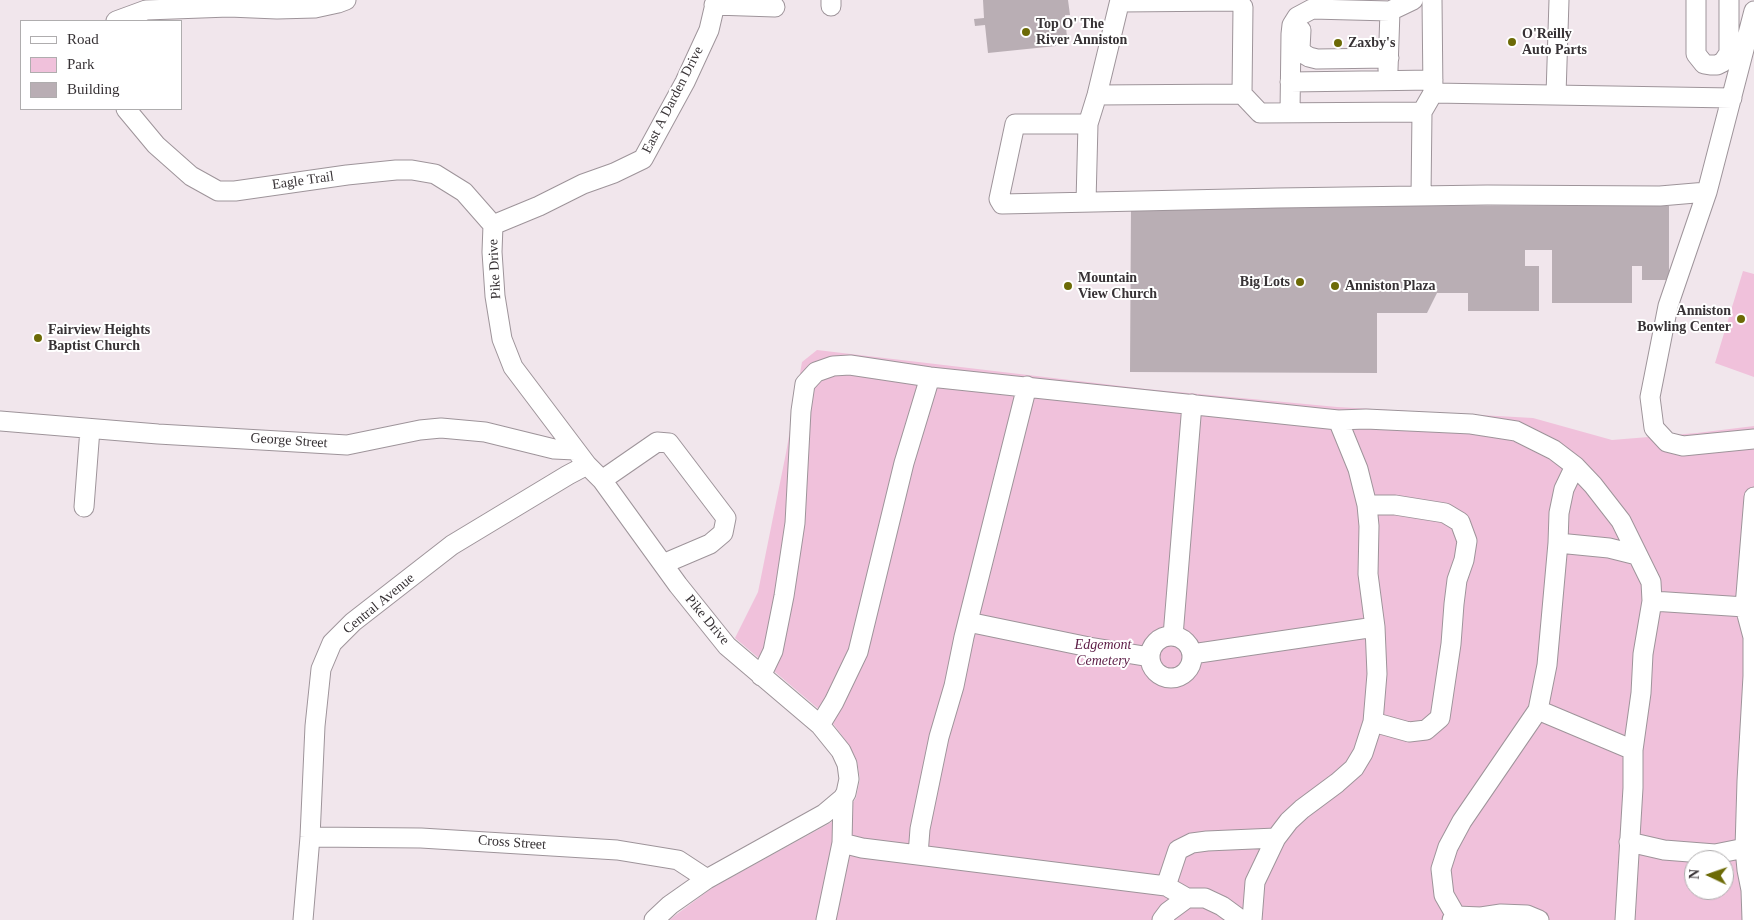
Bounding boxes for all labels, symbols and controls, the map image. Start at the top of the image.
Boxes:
place label: Top O' The River Anniston [1036,16,1127,48]
legend [20,20,182,110]
marker: Top O' The River Anniston [1020,26,1032,38]
place label: O'Reilly Auto Parts [1522,26,1587,58]
text: Road [67,31,99,47]
place label: Zaxby's [1348,35,1395,51]
marker: O'Reilly Auto Parts [1506,36,1518,48]
marker: Zaxby's [1332,37,1344,49]
street label: East A Darden Drive [639,44,707,156]
text: Park [67,56,95,72]
text: Building [67,81,120,97]
street label: Eagle Trail [271,168,335,194]
street label: Pike Drive [485,238,505,300]
place label: Mountain View Church [1078,270,1157,302]
place label: Big Lots [1240,274,1290,290]
marker: Big Lots [1294,276,1306,288]
place label: Anniston Plaza [1345,278,1436,294]
marker: Mountain View Church [1062,280,1074,292]
marker: Anniston Plaza [1329,280,1341,292]
place label: Anniston Bowling Center [1637,303,1731,336]
marker: Anniston Bowling Center [1735,313,1747,325]
place label: Fairview Heights Baptist Church [48,322,150,354]
marker: Fairview Heights Baptist Church [32,332,44,344]
street label: George Street [250,430,328,452]
street label: Central Avenue [340,570,418,638]
street label: Pike Drive [681,592,733,648]
park label: Edgemont Cemetery [1075,637,1131,670]
street label: Cross Street [477,832,547,854]
north arrow [1684,850,1734,900]
text: N [1687,869,1702,880]

